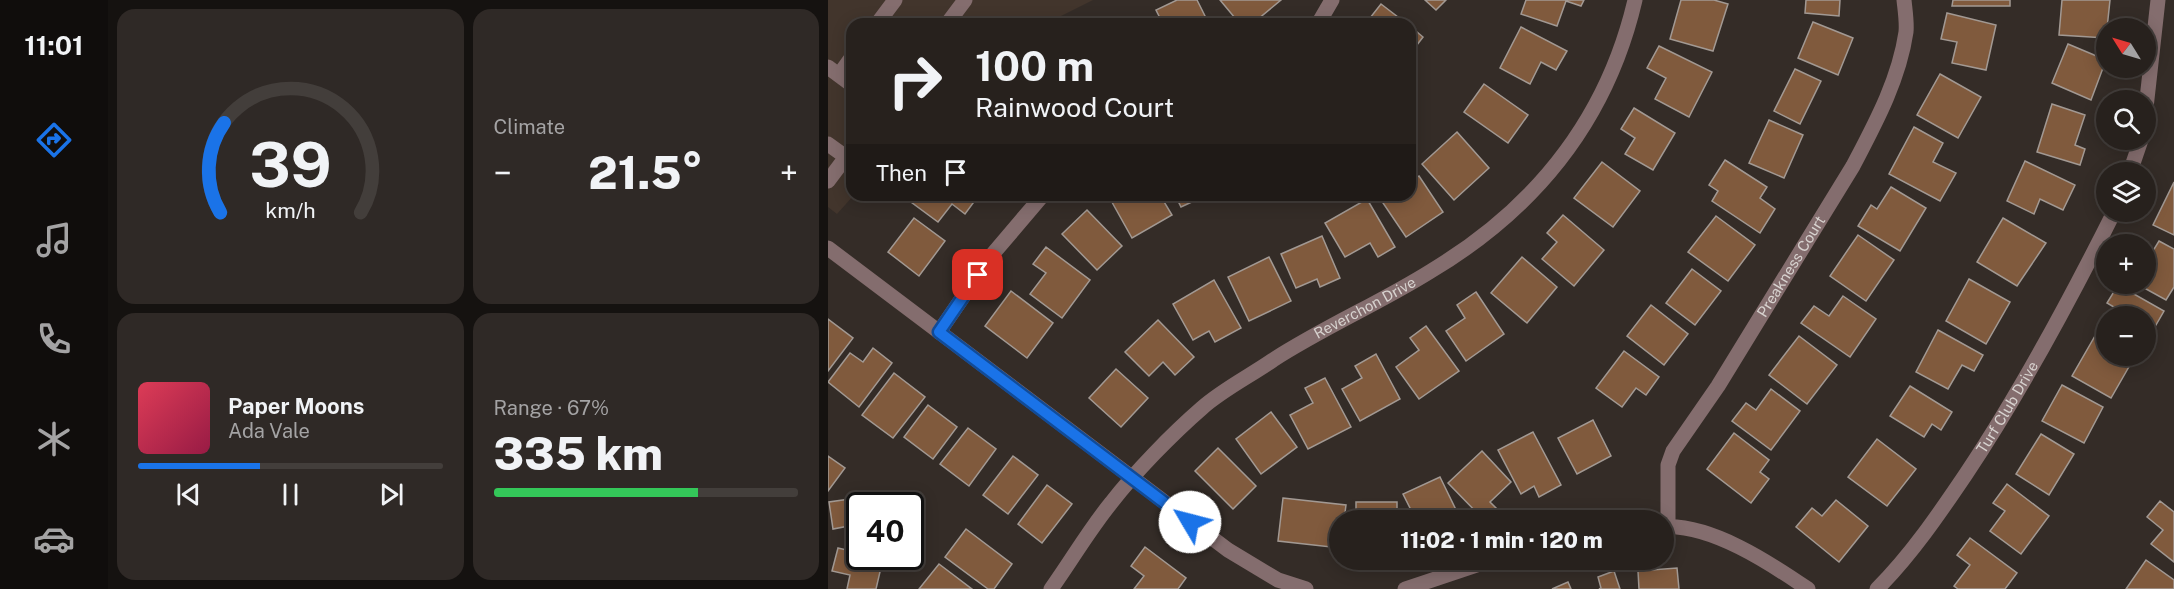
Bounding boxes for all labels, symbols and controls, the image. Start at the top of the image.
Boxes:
north arrow [2096,18,2156,78]
map controls [2096,18,2156,366]
text: 11:01 [24,29,84,61]
text: 100 m [975,41,1094,90]
icon: right [876,42,954,120]
button: search [2096,90,2156,150]
text: Rainwood Court [975,91,1174,123]
text: Climate [494,115,565,139]
icon: directions [33,119,75,161]
text: 39 [249,128,331,201]
text: 21.5° [588,146,703,199]
text: − [494,154,512,192]
text: + [780,154,798,192]
icon: arrive [939,156,972,189]
text: Then [876,160,927,186]
button: layers [2096,162,2156,222]
text: km/h [265,199,315,224]
street label: Preakness Court [1753,213,1828,320]
icon: music [33,219,75,261]
button: + [2096,234,2156,294]
pin [952,249,1003,300]
icon: arrive [961,258,994,291]
street label: Reverchon Drive [1311,273,1419,342]
button: − [2096,306,2156,366]
icon: phone [33,318,75,360]
street label: Turf Club Drive [1973,358,2041,456]
text: Paper Moons [228,393,364,419]
text: Range · 67% [494,396,609,420]
icon: climate [33,418,75,460]
text: Ada Vale [228,419,310,443]
text: 335 km [494,427,663,480]
icon: previous [172,478,205,511]
icon: pause [274,478,307,511]
icon: next [375,478,408,511]
position arrow [1158,490,1222,554]
speed limit sign: 40 [846,492,924,570]
icon: car [33,518,75,560]
text: 11:02 · 1 min · 120 m [1400,527,1603,553]

